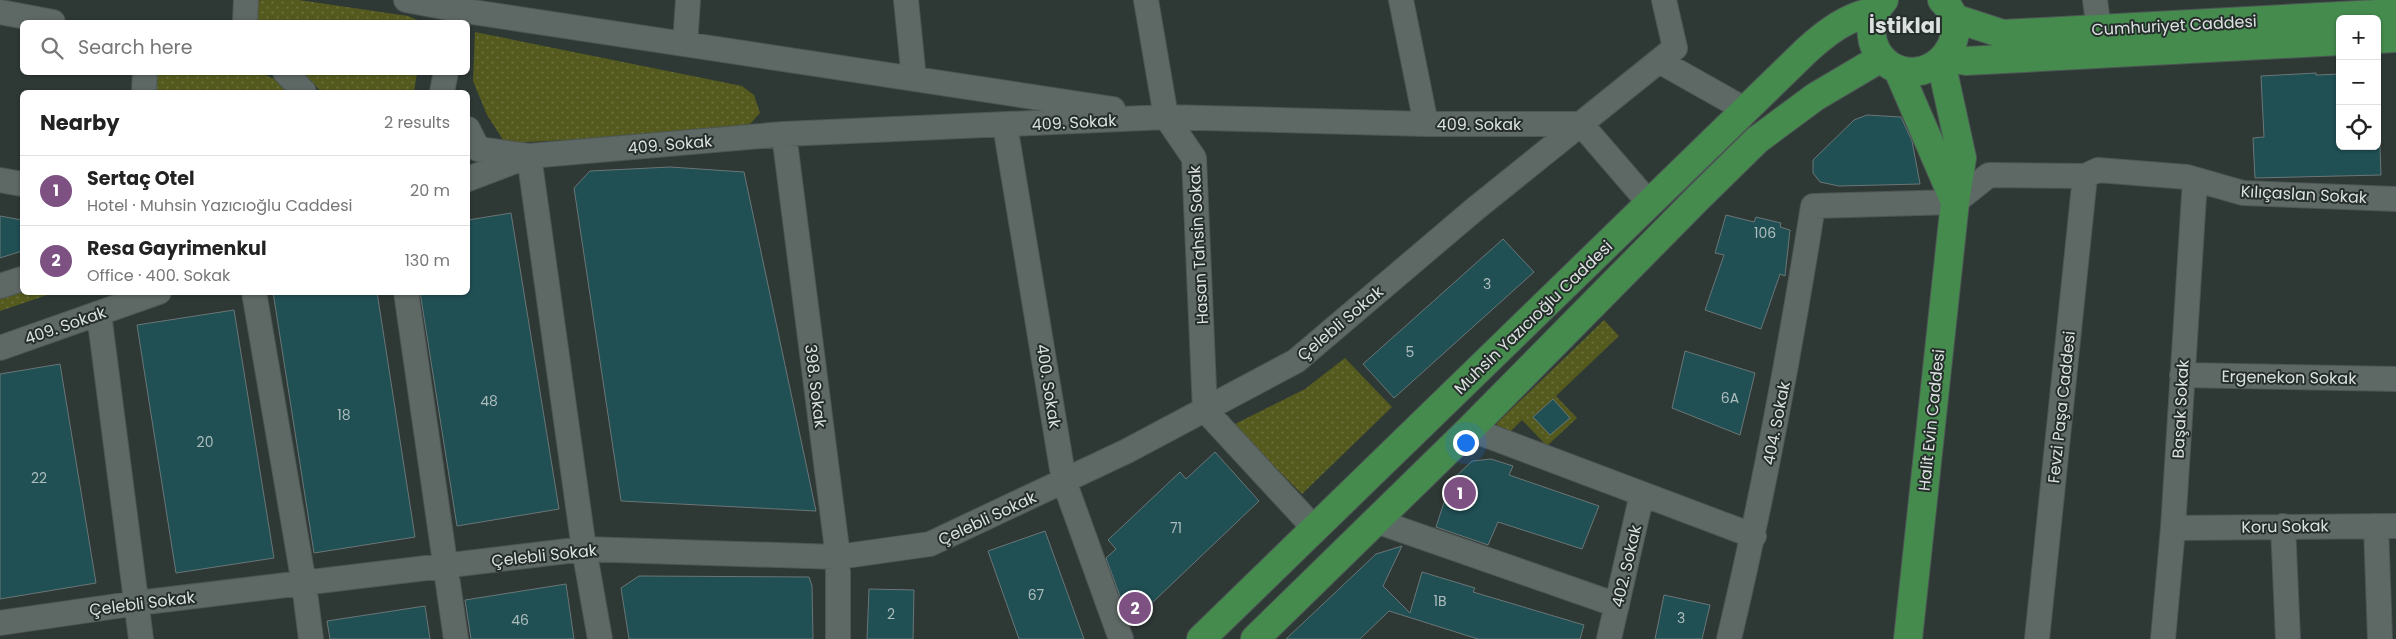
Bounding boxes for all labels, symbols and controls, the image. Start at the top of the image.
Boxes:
street label: Cumhuriyet Caddesi [2091,10,2257,41]
district label: İstiklal [1869,11,1941,40]
map controls [2336,15,2381,150]
button: + [2336,15,2381,60]
search box [20,20,470,75]
icon: search [38,34,66,62]
text: Search here [78,34,192,61]
button: − [2336,60,2381,105]
button: locate [2336,105,2381,150]
text: Nearby [40,108,120,137]
street label: 409. Sokak [1031,109,1118,136]
text: 2 results [384,111,450,134]
street label: 409. Sokak [1437,113,1522,136]
street label: 409. Sokak [627,129,714,160]
street label: Hasan Tahsin Sokak [1183,164,1214,325]
text: Sertaç Otel [87,165,195,192]
text: 1 [53,179,59,202]
text: 20 m [410,179,450,202]
street label: Kılıçaslan Sokak [2240,180,2368,209]
text: Hotel · Muhsin Yazıcıoğlu Caddesi [87,194,353,217]
house number: 106 [1754,223,1776,243]
text: Resa Gayrimenkul [87,235,267,262]
street label: Muhsin Yazıcıoğlu Caddesi [1449,235,1618,399]
text: 2 [51,249,61,272]
text: 130 m [405,249,450,272]
text: Office · 400. Sokak [87,264,230,287]
house number: 3 [1483,274,1491,294]
street label: Çelebli Sokak [1292,280,1389,366]
street label: 409. Sokak [21,301,110,350]
street label: Fevzi Paşa Caddesi [2042,330,2081,484]
street label: 400. Sokak [1031,342,1067,430]
house number: 5 [1406,342,1414,362]
street label: 398. Sokak [799,343,832,430]
street label: Halit Evin Caddesi [1913,348,1950,492]
street label: Başak Sokak [2166,358,2195,459]
street label: Ergenekon Sokak [2221,365,2357,390]
street label: 404. Sokak [1757,379,1796,467]
house number: 6A [1721,388,1739,408]
house number: 48 [480,391,498,411]
house number: 18 [337,405,351,425]
your location [1453,430,1479,456]
house number: 20 [197,432,213,452]
house number: 22 [31,468,47,488]
pin: 1 [1444,474,1476,512]
street label: Çelebli Sokak [934,485,1041,551]
street label: Koru Sokak [2241,514,2330,539]
house number: 71 [1170,518,1182,538]
street label: 402. Sokak [1606,522,1647,610]
street label: Çelebli Sokak [490,538,599,572]
house number: 67 [1028,585,1045,605]
street label: Çelebli Sokak [88,586,197,621]
pin: 2 [1119,589,1151,627]
house number: 1B [1433,591,1447,611]
house number: 2 [887,604,895,624]
house number: 3 [1677,608,1685,628]
house number: 46 [511,610,529,630]

